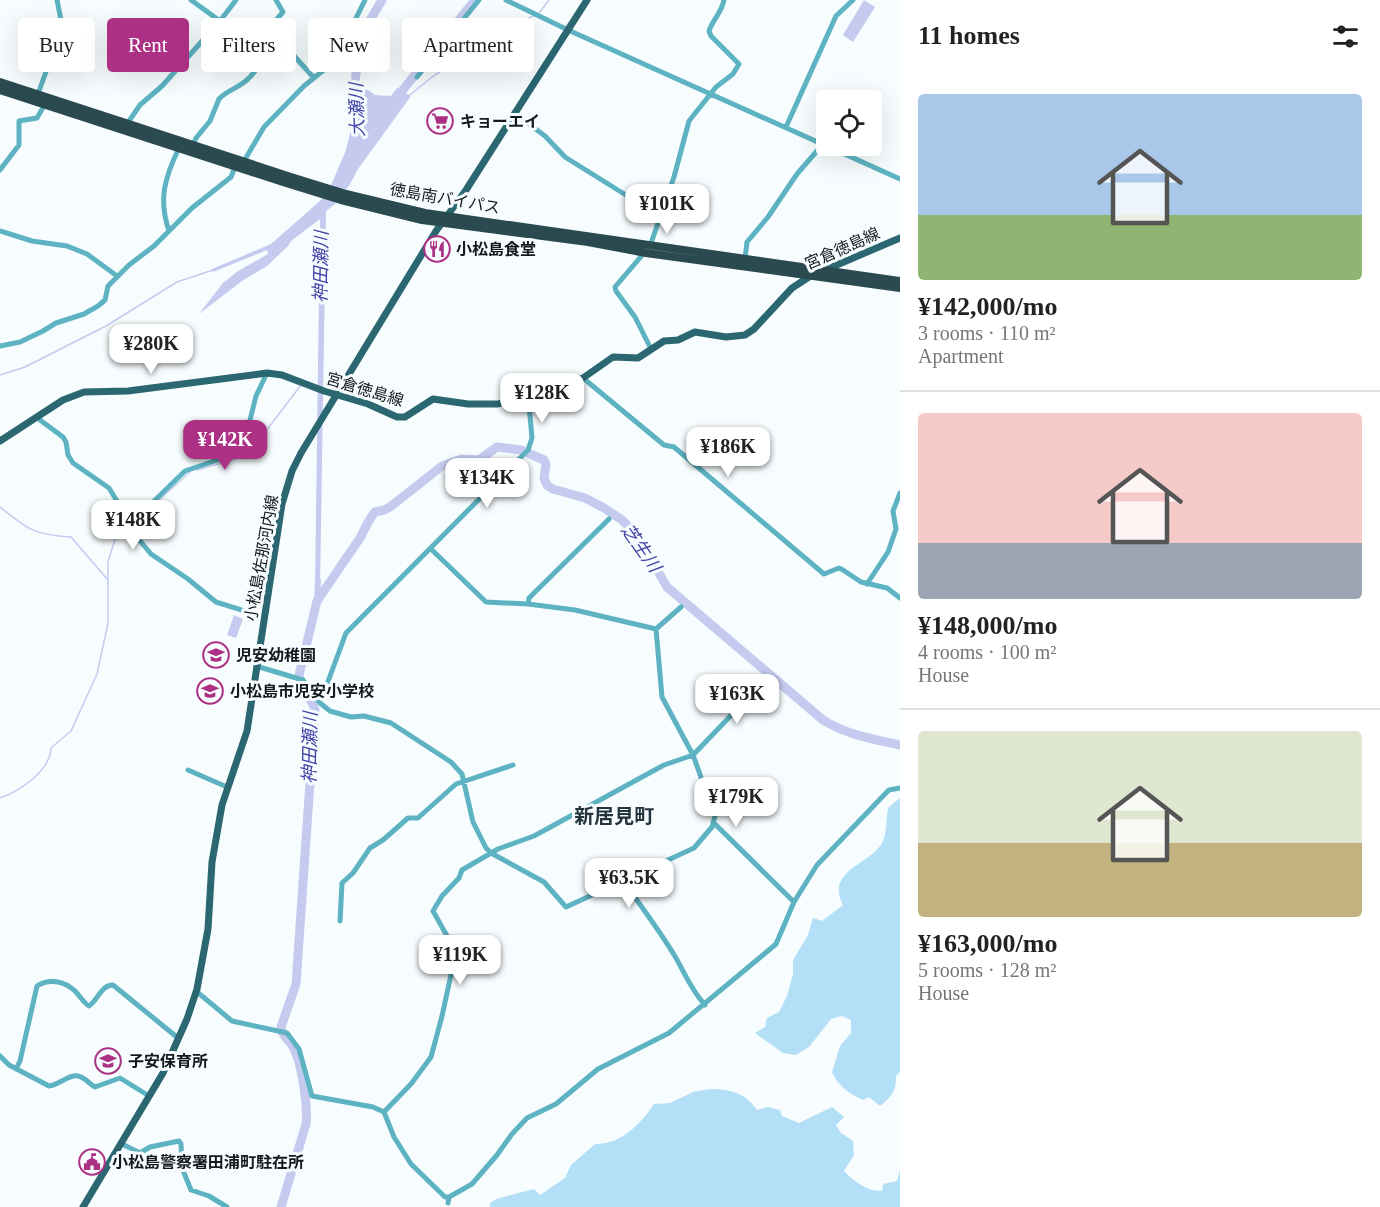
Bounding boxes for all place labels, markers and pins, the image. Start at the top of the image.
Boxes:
supermarket icon: キョーエイ [425,106,455,136]
place label: キョーエイ [460,113,540,130]
pin: ¥101K [625,184,709,235]
restaurant icon: 小松島食堂 [422,234,452,264]
place label: 小松島食堂 [456,241,536,258]
pin: ¥280K [109,324,193,375]
pin: ¥128K [500,373,584,424]
pin: ¥142K [183,420,267,471]
pin: ¥186K [686,427,770,478]
pin: ¥134K [445,458,529,509]
pin: ¥148K [91,500,175,551]
school or university icon: 児安幼稚園 [201,640,231,670]
place label: 児安幼稚園 [236,647,316,664]
pin: ¥163K [695,674,779,725]
school or university icon: 小松島市児安小学校 [195,676,225,706]
place label: 小松島市児安小学校 [230,683,374,700]
pin: ¥179K [694,777,778,828]
pin: ¥63.5K [580,858,678,909]
pin: ¥119K [418,935,502,986]
school or university icon: 子安保育所 [93,1046,123,1076]
place label: 子安保育所 [128,1053,208,1070]
public building icon: 小松島警察署田浦町駐在所 [77,1147,107,1177]
place label: 小松島警察署田浦町駐在所 [112,1153,304,1171]

